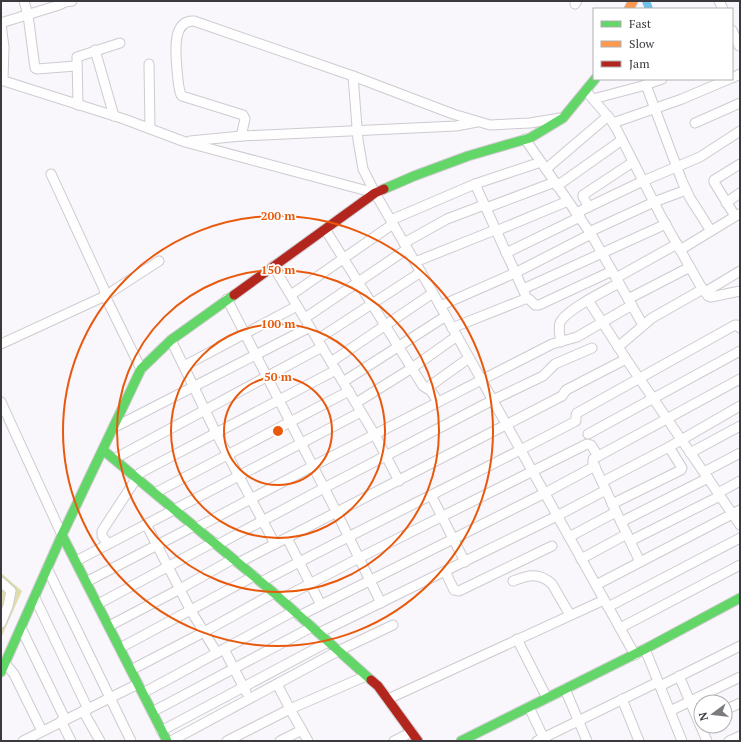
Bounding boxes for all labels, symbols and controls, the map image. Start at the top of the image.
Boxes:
legend [593,8,733,80]
text: Fast [629,16,652,31]
text: Slow [629,36,655,51]
text: Jam [629,56,650,71]
text: 200 m [261,208,295,223]
text: 150 m [261,262,295,277]
text: 100 m [261,316,295,331]
text: 50 m [264,369,292,384]
centre of rings [271,424,285,438]
north arrow [693,694,733,734]
text: N [695,710,711,722]

